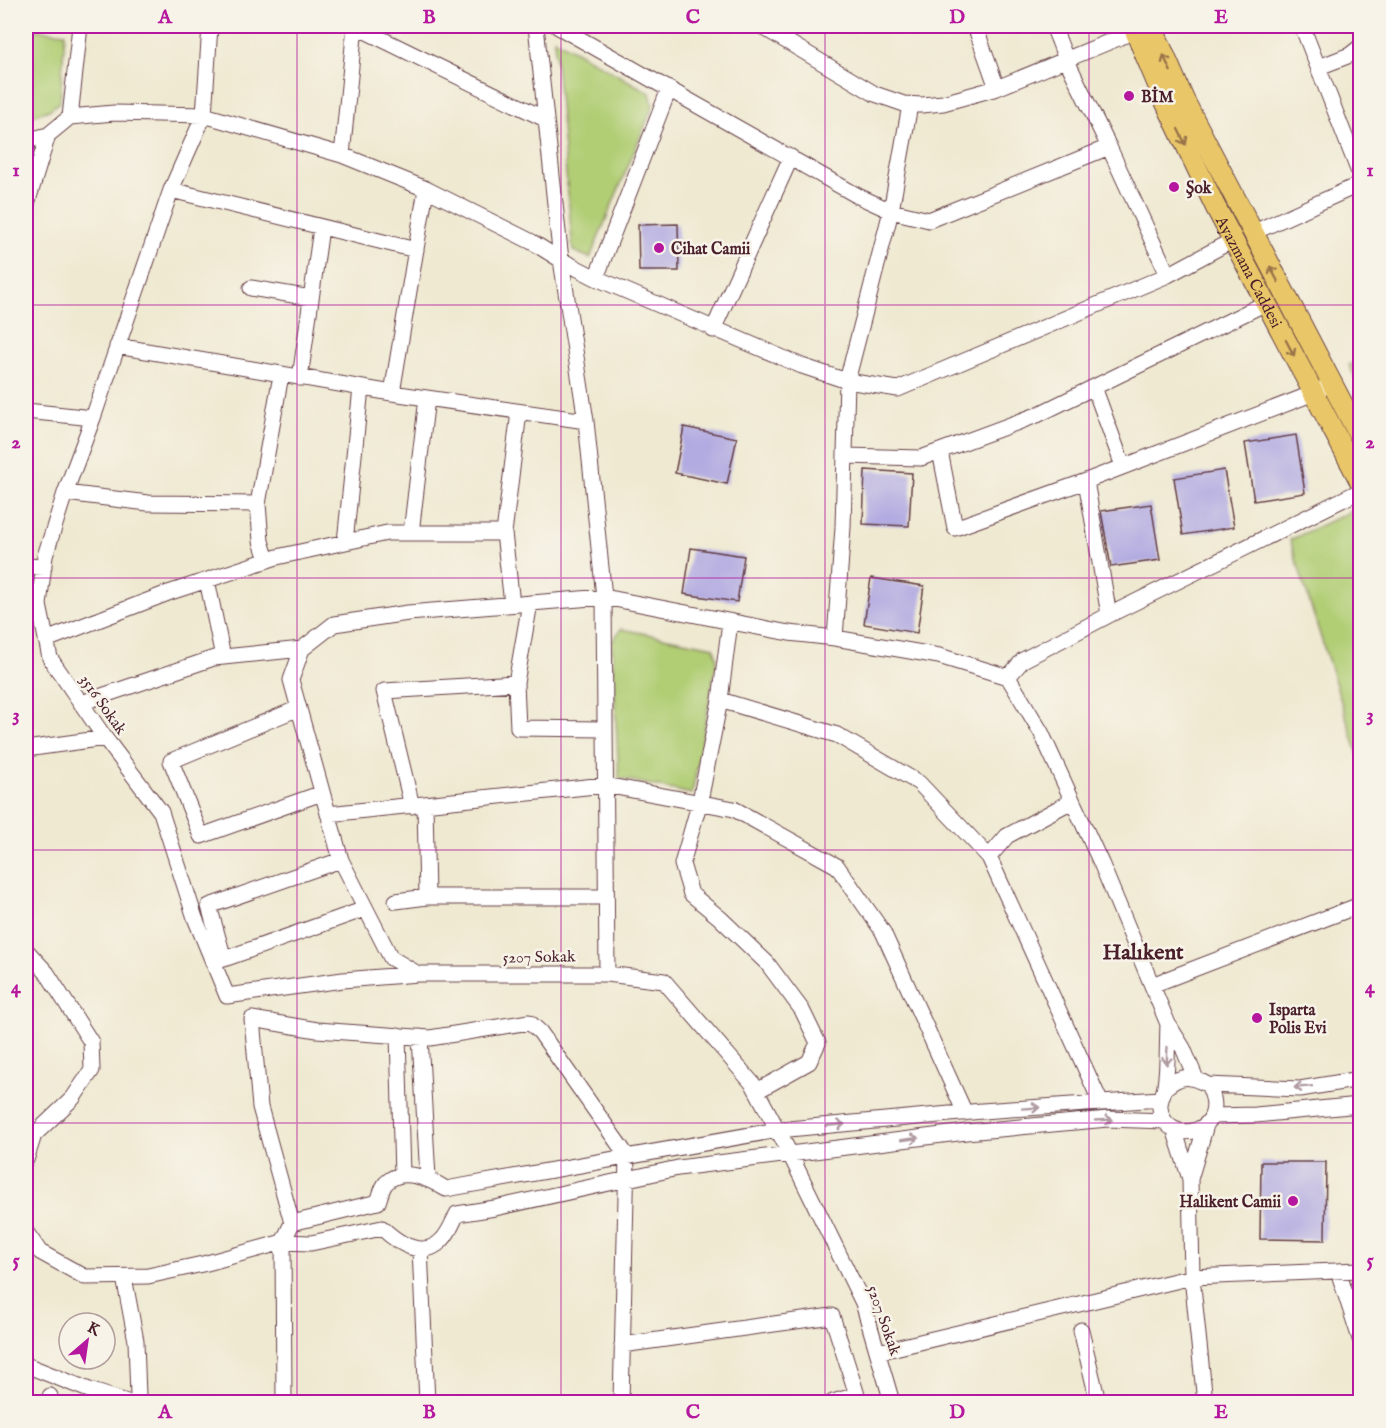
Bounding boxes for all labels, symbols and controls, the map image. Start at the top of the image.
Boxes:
text: A [157,5,173,30]
text: B [422,5,436,30]
text: C [686,5,700,30]
text: D [949,5,965,30]
text: E [1214,5,1228,30]
one-way arrow [1161,54,1172,72]
place label: BİM [1141,86,1174,108]
marker: BİM [1122,89,1136,103]
one-way arrow [1176,127,1188,145]
text: 1 [12,158,20,183]
text: 1 [1366,158,1374,183]
place label: Şok [1186,179,1212,199]
marker: Şok [1167,180,1181,194]
street label: Ayazmana Caddesi [1210,212,1285,332]
place label: Cihat Camii [671,240,751,260]
marker: Cihat Camii [652,241,666,255]
one-way arrow [1268,266,1280,283]
one-way arrow [1285,338,1296,356]
text: 2 [11,430,21,455]
text: 2 [1365,430,1375,455]
street label: 3516 Sokak [74,671,131,739]
text: 3 [12,703,20,728]
text: 3 [1366,703,1374,728]
district label: Halıkent [1102,939,1184,967]
street label: 5207 Sokak [502,947,576,969]
text: 4 [11,975,22,1000]
text: 4 [1365,975,1376,1000]
place label: Isparta Polis Evi [1269,1001,1327,1039]
marker: Isparta Polis Evi [1250,1011,1264,1025]
one-way arrow [1161,1046,1172,1066]
one-way arrow [1293,1082,1313,1093]
one-way arrow [1020,1102,1040,1113]
one-way arrow [1094,1114,1114,1125]
one-way arrow [826,1119,846,1130]
one-way arrow [900,1134,920,1145]
place label: Halikent Camii [1179,1193,1282,1213]
marker: Halikent Camii [1286,1194,1300,1208]
text: 5 [12,1248,20,1273]
text: 5 [1366,1248,1374,1273]
street label: 5207 Sokak [862,1283,905,1359]
north arrow [57,1311,117,1371]
text: K [83,1318,104,1342]
text: A [157,1400,173,1425]
text: B [422,1400,436,1425]
text: C [686,1400,700,1425]
text: D [949,1400,965,1425]
text: E [1214,1400,1228,1425]

